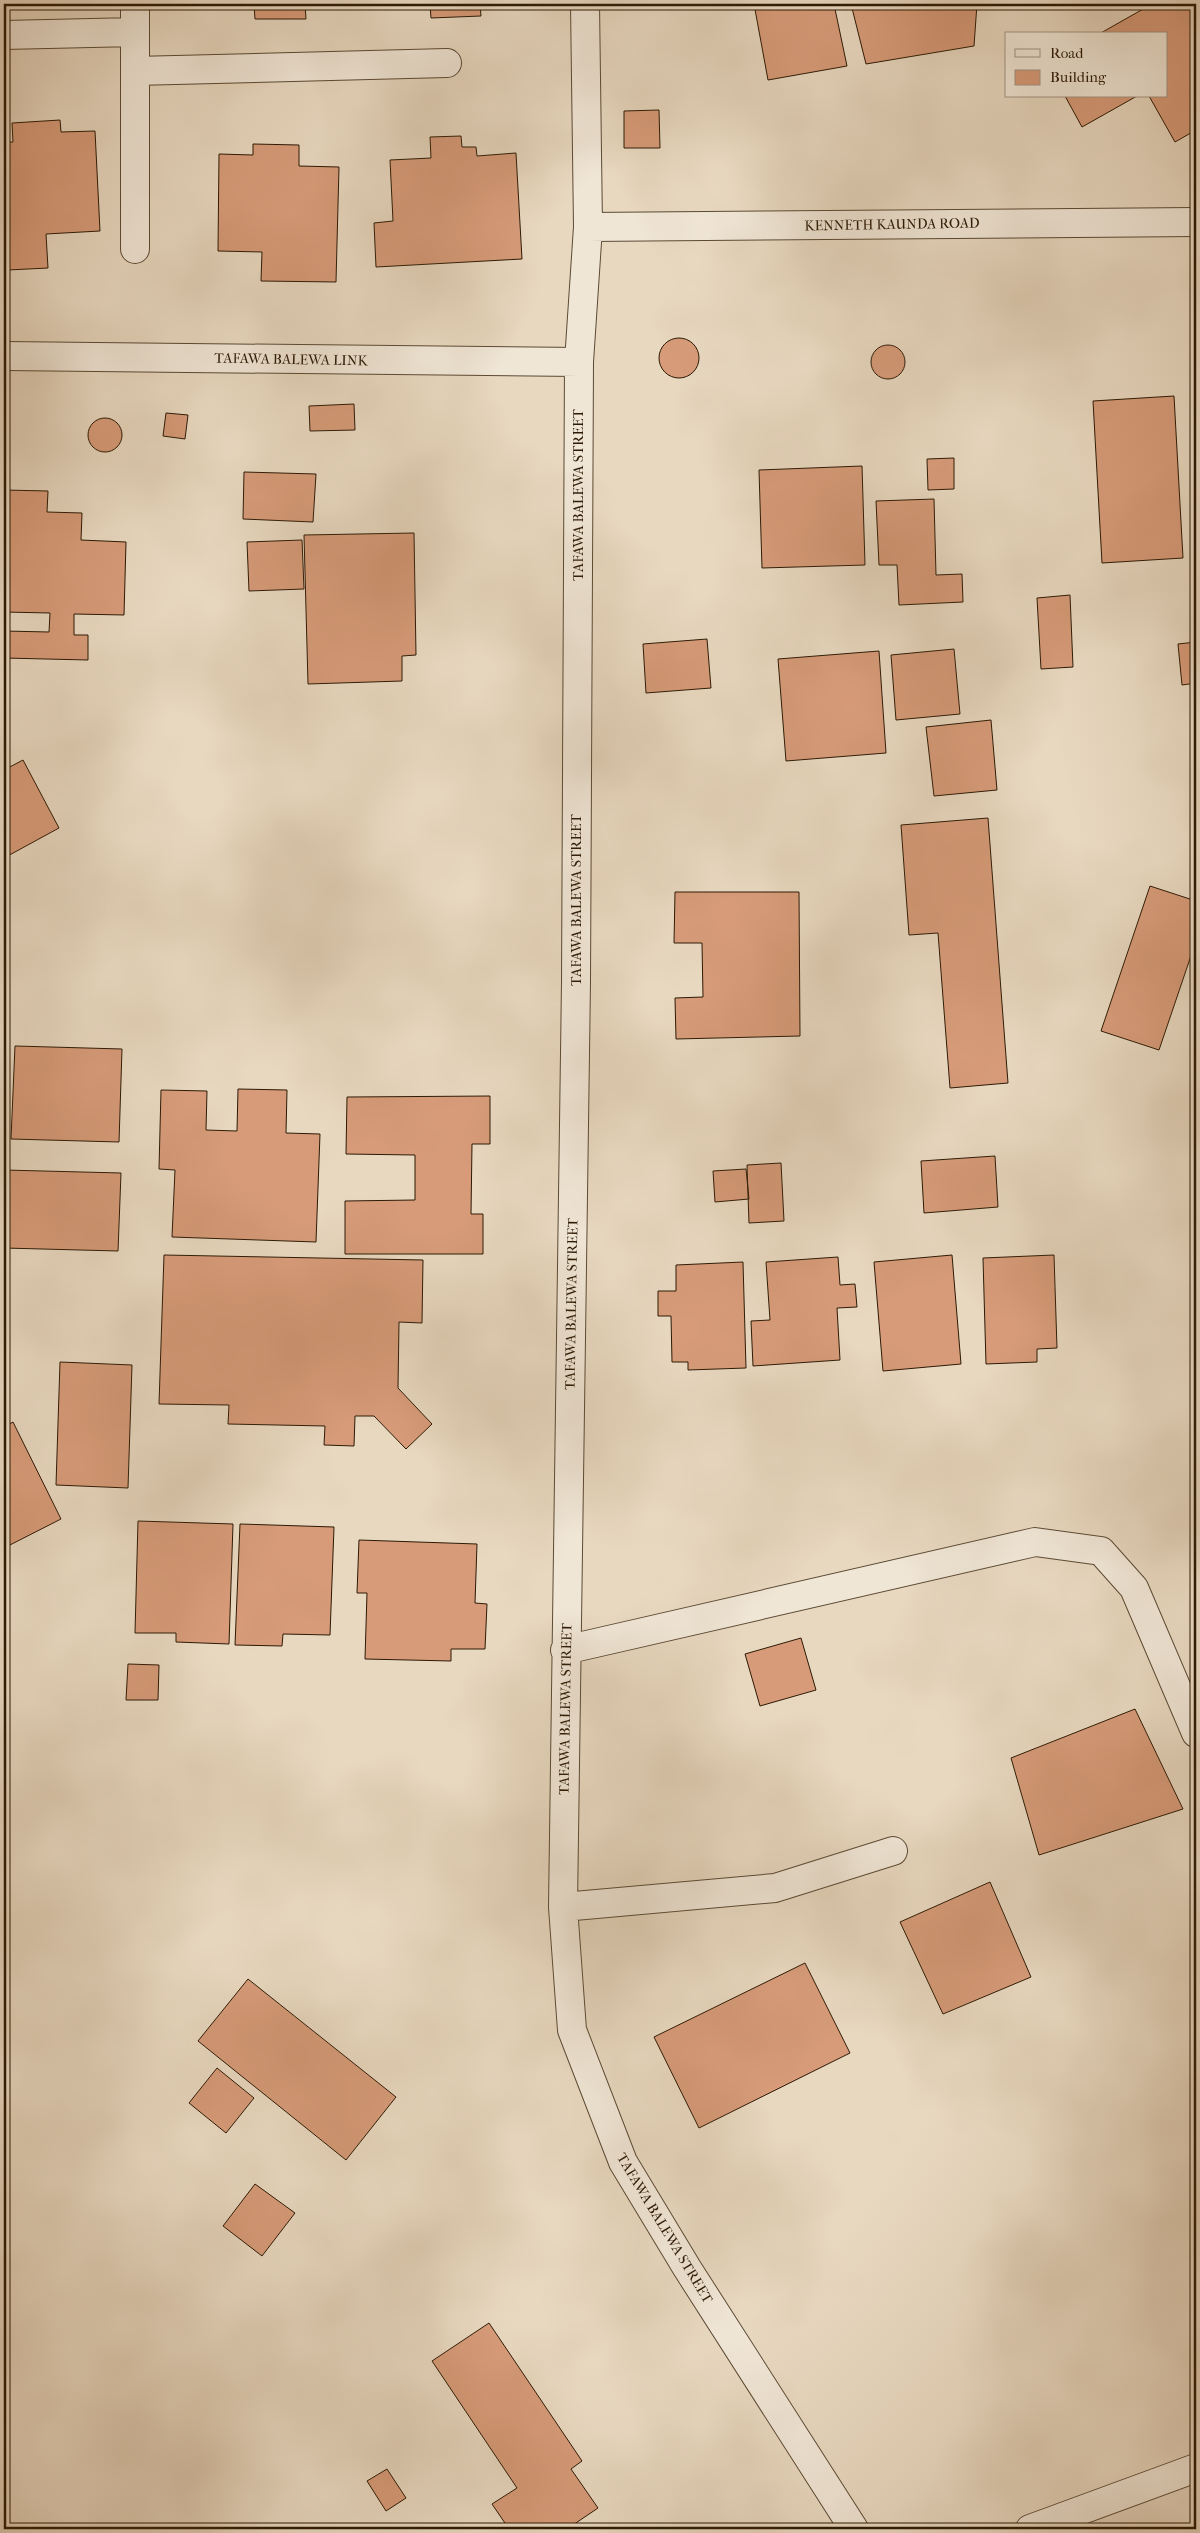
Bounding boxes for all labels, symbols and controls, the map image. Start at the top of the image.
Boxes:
legend [1005,32,1168,98]
text: Road [1050,44,1084,62]
text: Building [1050,68,1107,86]
street label: KENNETH KAUNDA ROAD [804,214,980,235]
street label: TAFAWA BALEWA LINK [214,350,369,369]
street label: TAFAWA BALEWA STREET [570,408,587,581]
street label: TAFAWA BALEWA STREET [568,813,585,986]
street label: TAFAWA BALEWA STREET [562,1217,582,1390]
street label: TAFAWA BALEWA STREET [556,1622,576,1795]
street label: TAFAWA BALEWA STREET [613,2150,716,2307]

